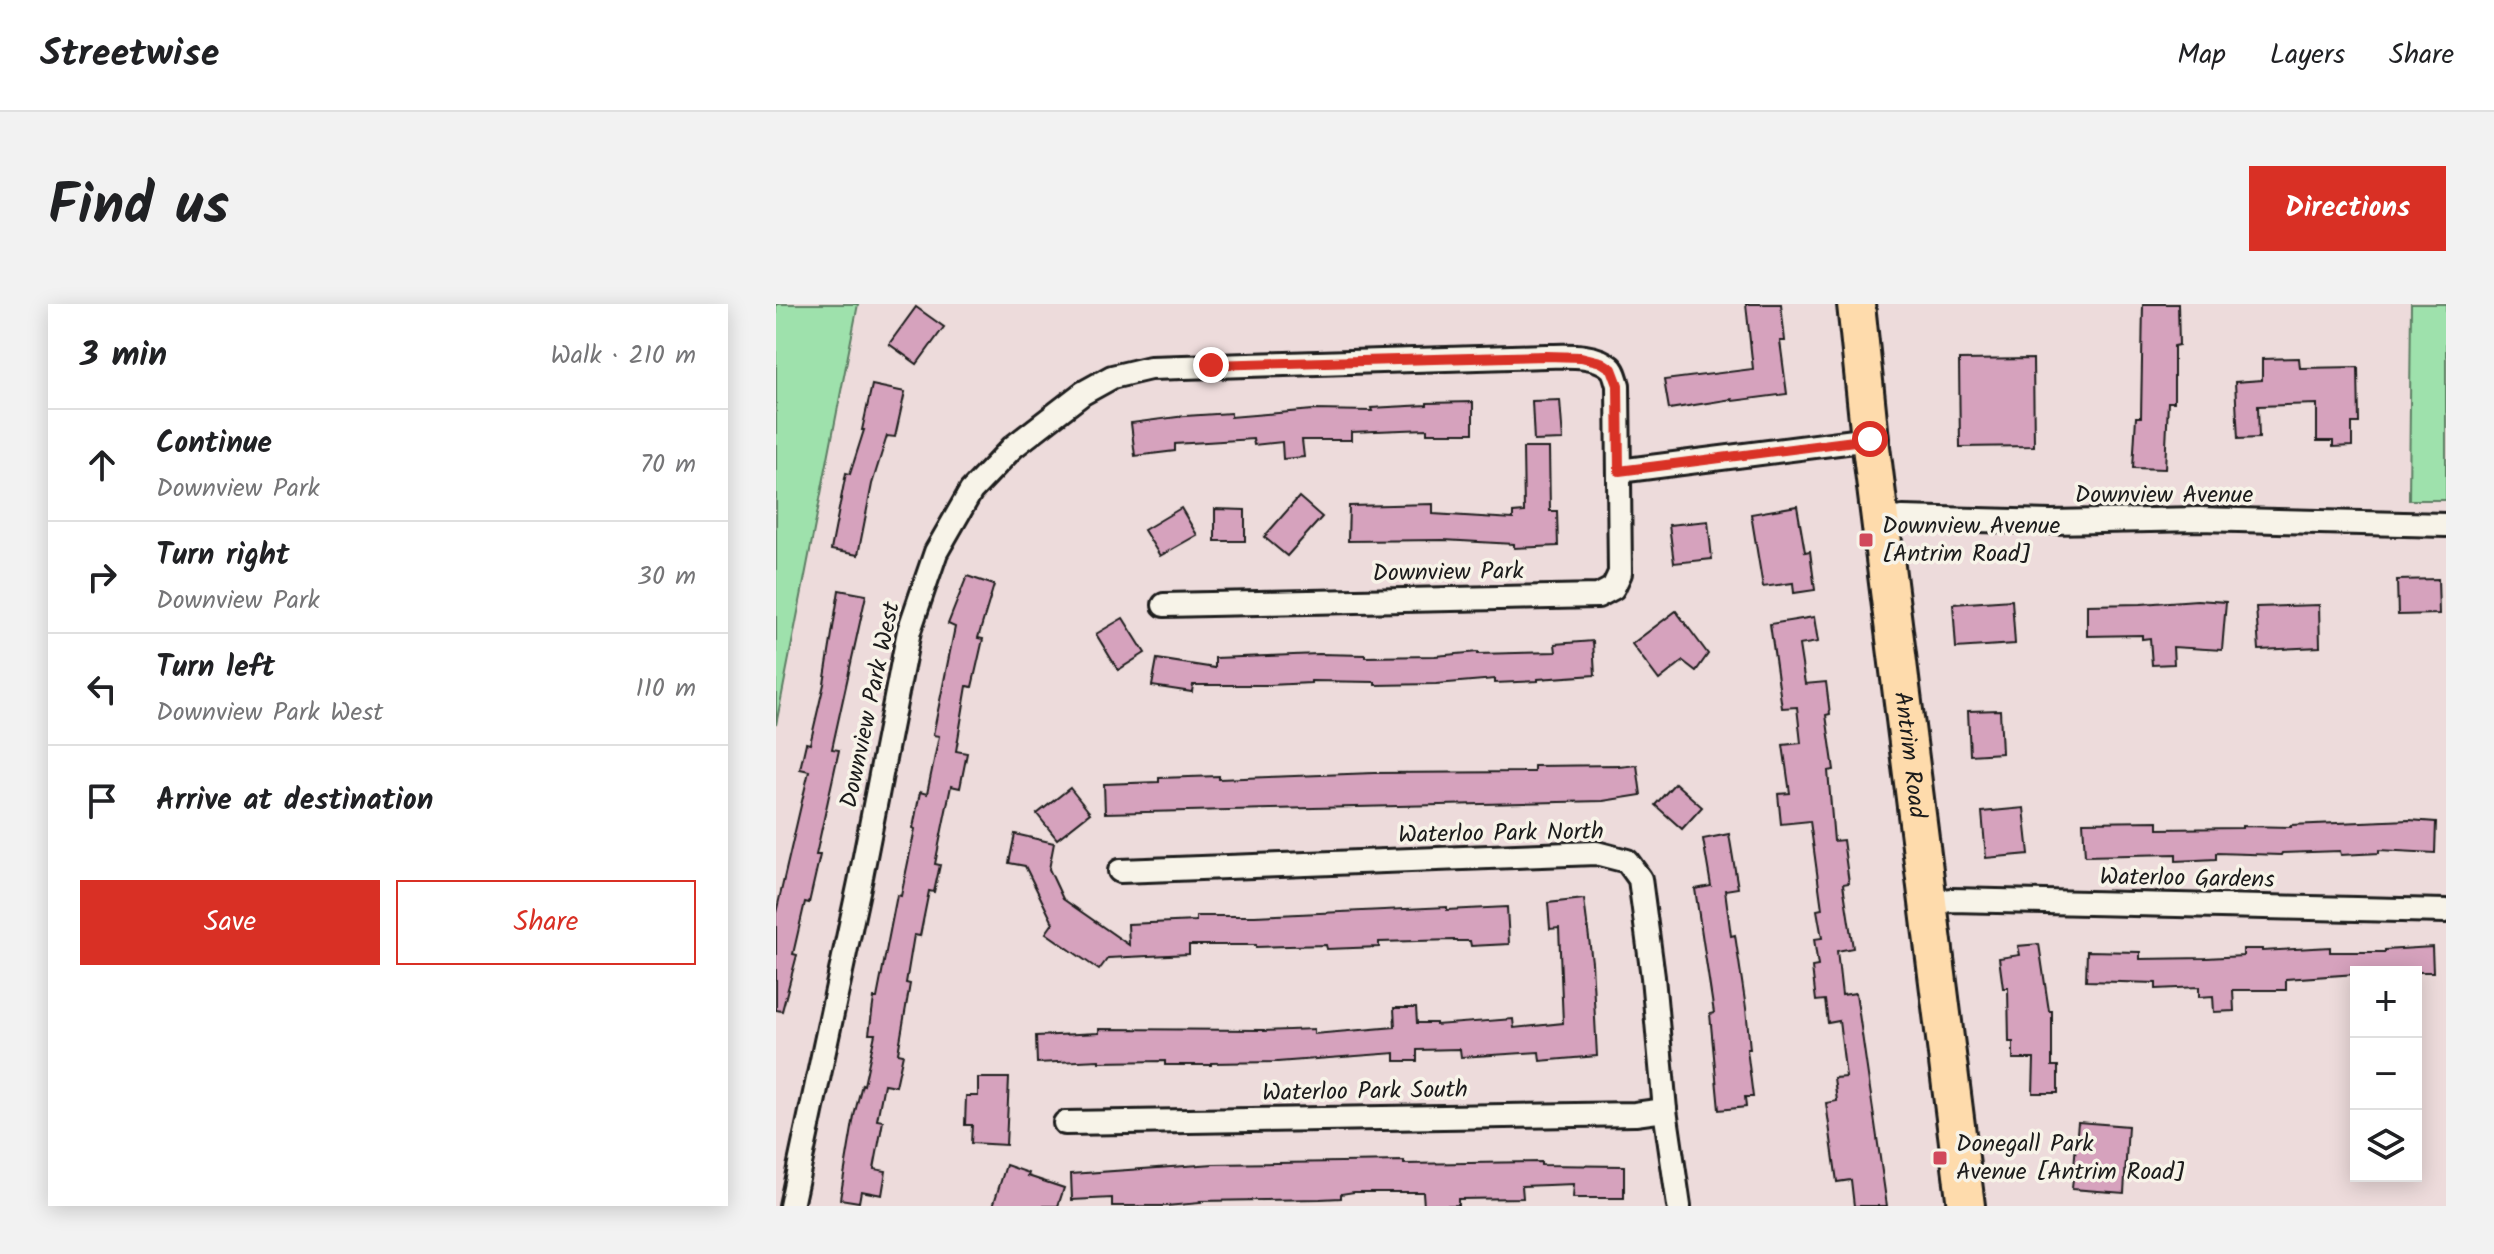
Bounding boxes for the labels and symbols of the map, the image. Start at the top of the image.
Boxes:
route end [1193,347,1229,383]
route start [1852,421,1888,457]
street label: Downview Avenue [2075,476,2253,515]
place label: Downview Avenue [Antrim Road] [1882,507,2061,574]
marker: Downview Avenue [Antrim Road] [1857,531,1875,549]
street label: Downview Park [1372,552,1525,594]
street label: Downview Park West [830,598,912,812]
street label: Antrim Road [1882,689,1937,821]
street label: Waterloo Park North [1398,813,1604,855]
street label: Waterloo Gardens [2099,858,2275,900]
street label: Waterloo Park South [1262,1071,1468,1113]
place label: Donegall Park Avenue [Antrim Road] [1956,1125,2185,1192]
marker: Donegall Park Avenue [Antrim Road] [1931,1149,1949,1167]

